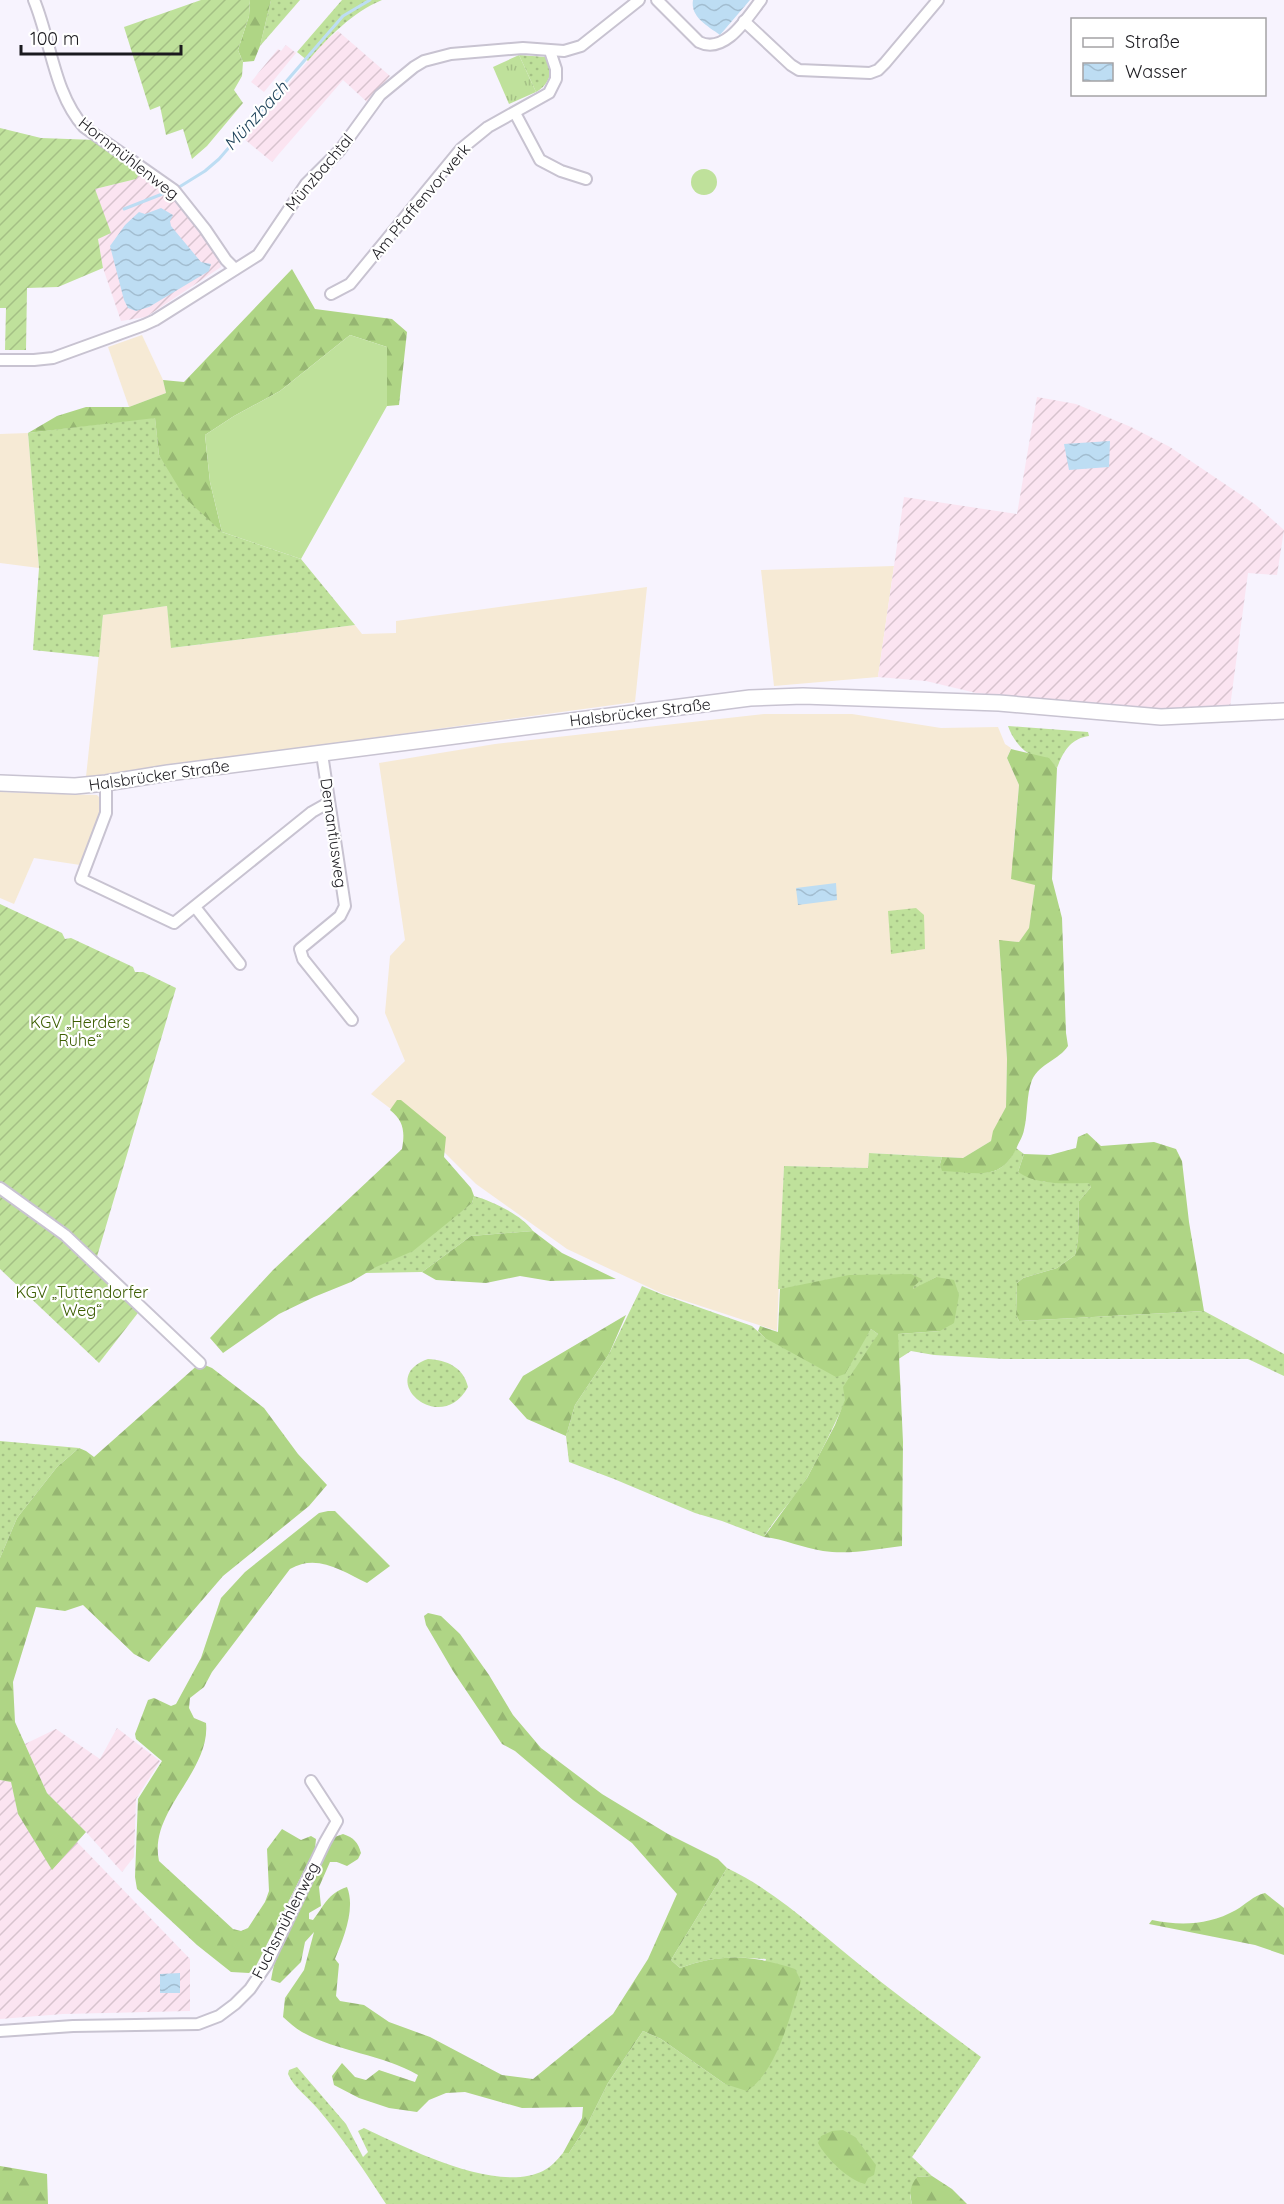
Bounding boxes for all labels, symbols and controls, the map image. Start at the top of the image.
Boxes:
scale bar [21,18,182,56]
legend [1071,18,1266,96]
text: 100 m [30,27,79,50]
text: Straße [1125,30,1180,53]
text: Wasser [1125,60,1187,83]
water label: Münzbach [218,76,293,155]
street label: Hornmühlenweg [75,113,183,203]
street label: Münzbachtal [281,129,357,215]
street label: Am Pfaffenvorwerk [366,139,474,263]
street label: Halsbrücker Straße [568,693,712,731]
street label: Halsbrücker Straße [87,755,231,795]
street label: Demantiusweg [316,777,352,889]
park label: KGV „Herders Ruhe“ [30,1012,130,1050]
park label: KGV „Tuttendorfer Weg“ [15,1282,149,1320]
street label: Fuchsmühlenweg [247,1858,323,1982]

